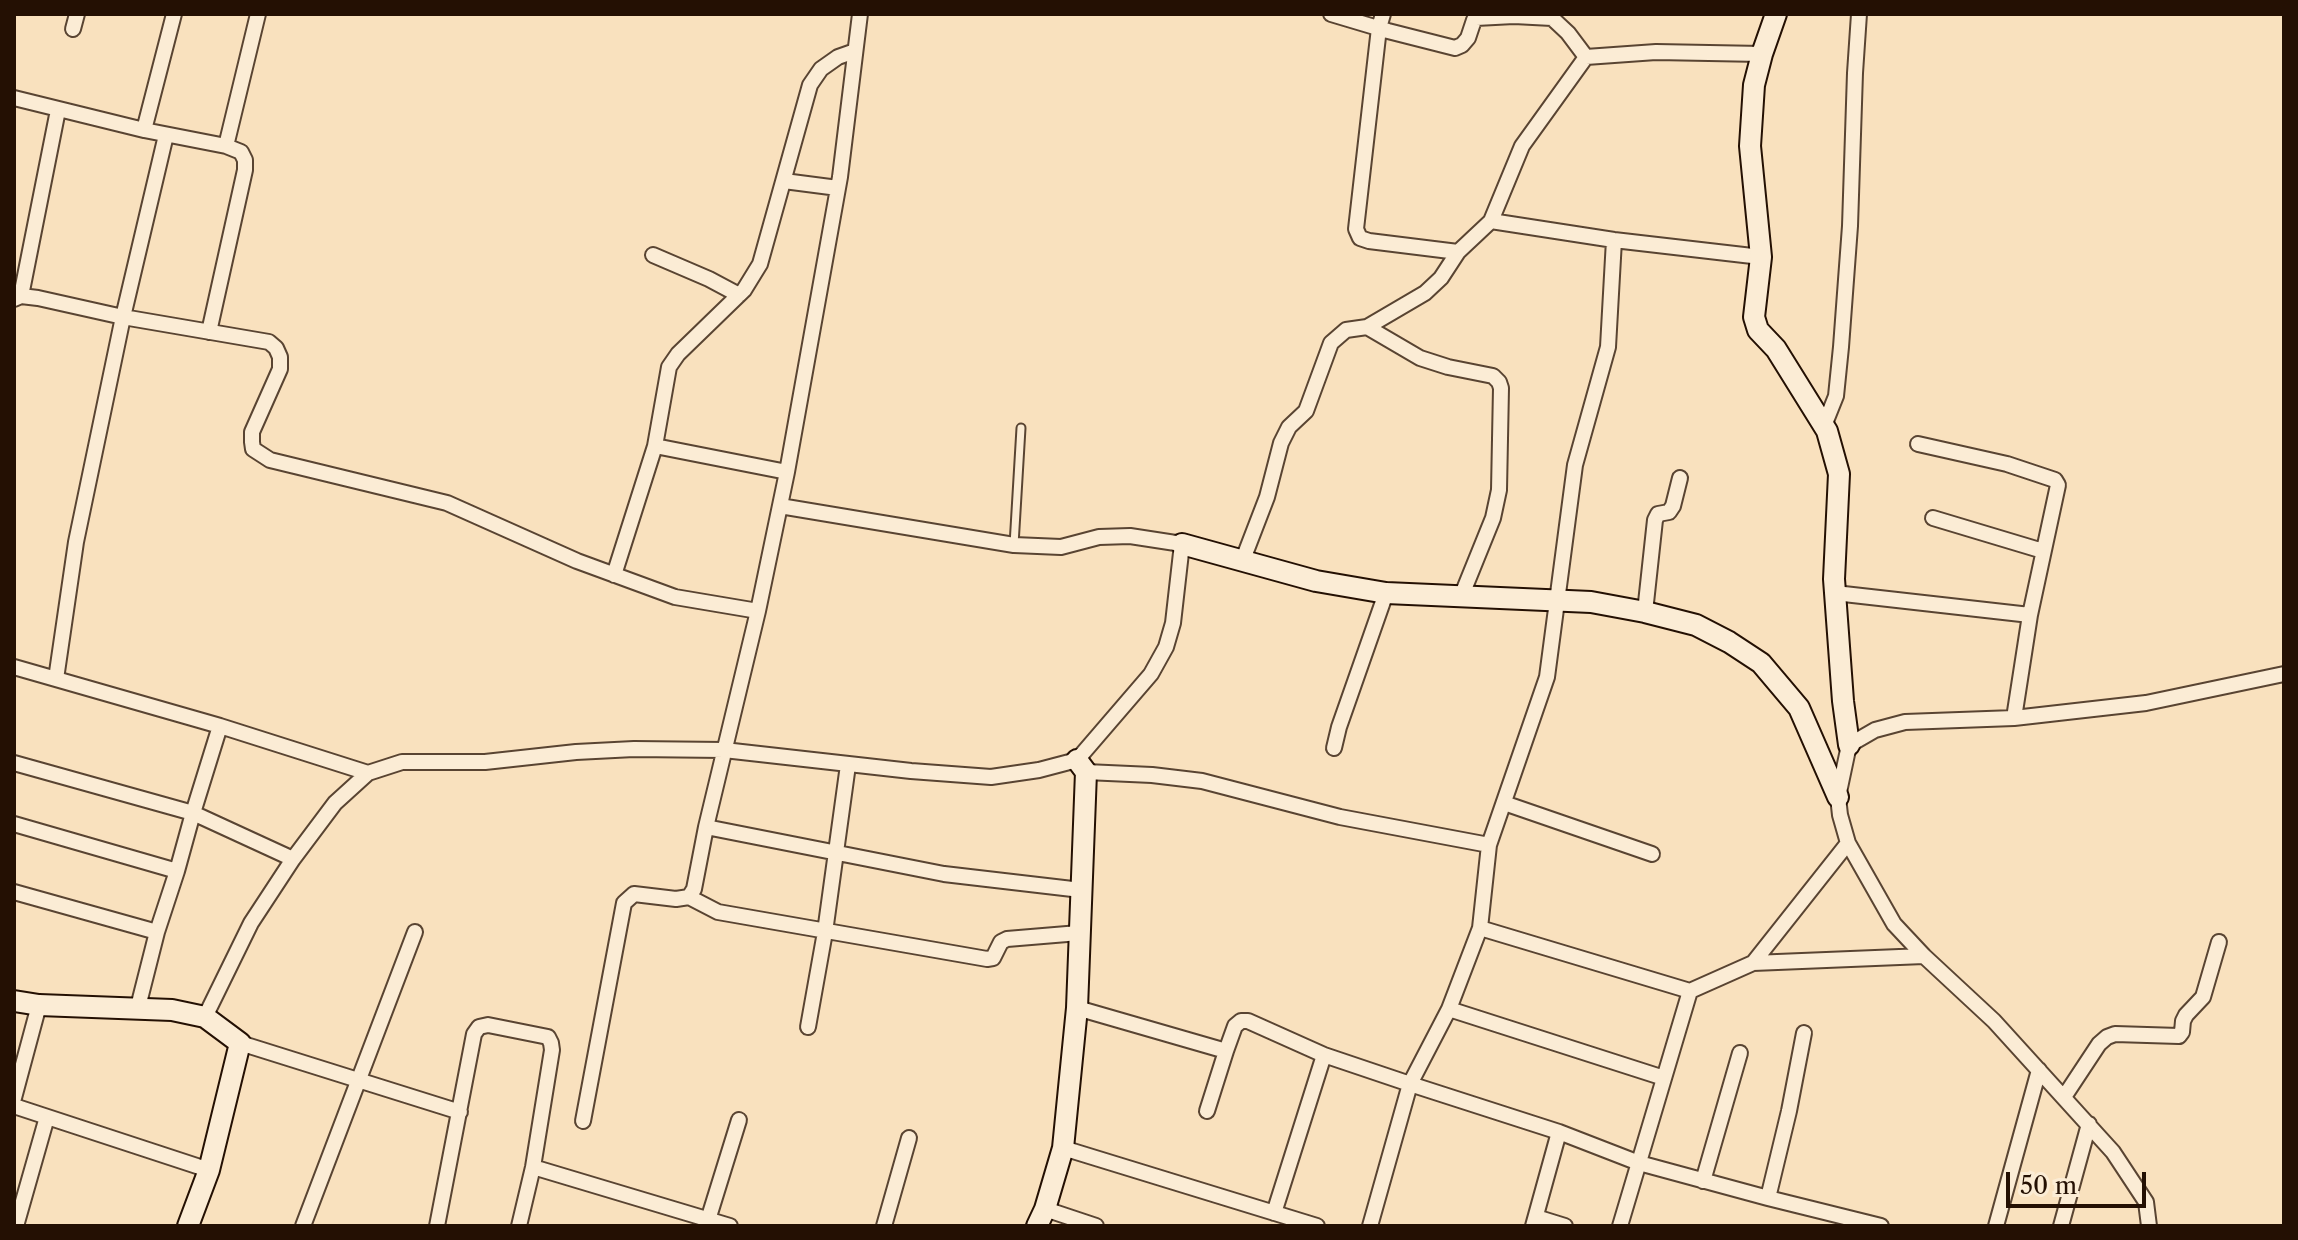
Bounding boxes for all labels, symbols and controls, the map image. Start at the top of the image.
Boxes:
scale bar [2010,1156,2150,1206]
text: 50 m [2020,1171,2077,1200]

